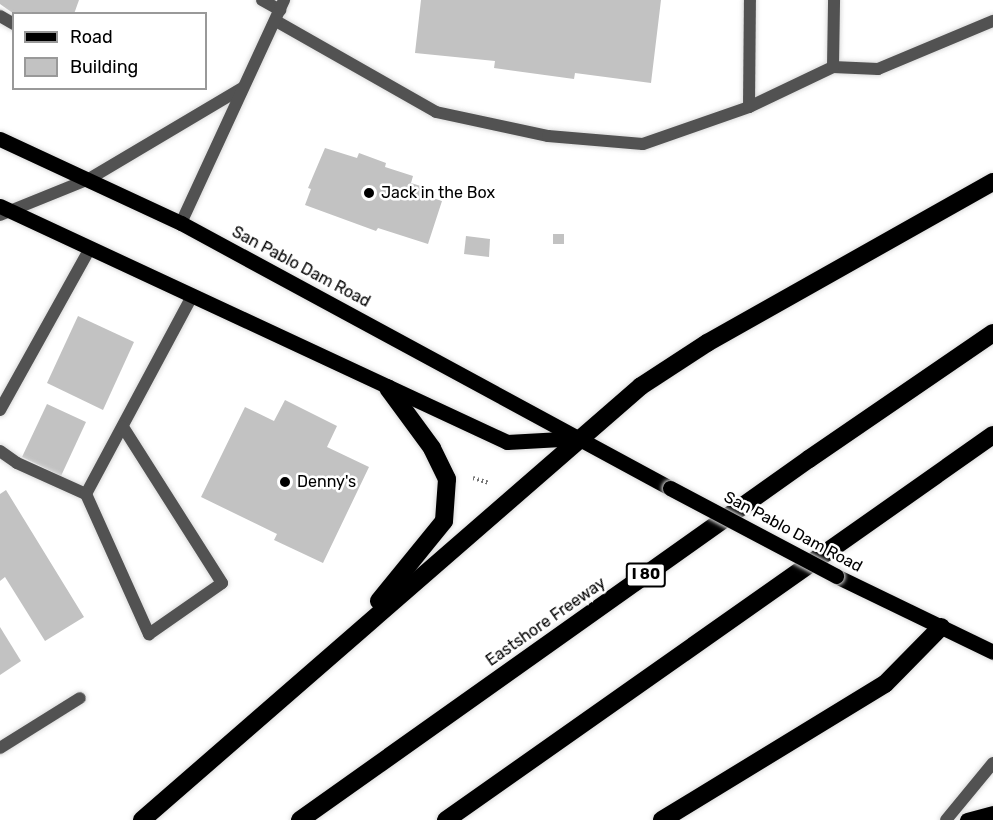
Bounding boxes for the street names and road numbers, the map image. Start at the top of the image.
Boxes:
street label: San Pablo Dam Road [229,222,373,312]
street label: San Pablo Dam Road [721,487,865,577]
road number: I 80 [625,563,667,587]
street label: Eastshore Freeway [482,574,610,670]

